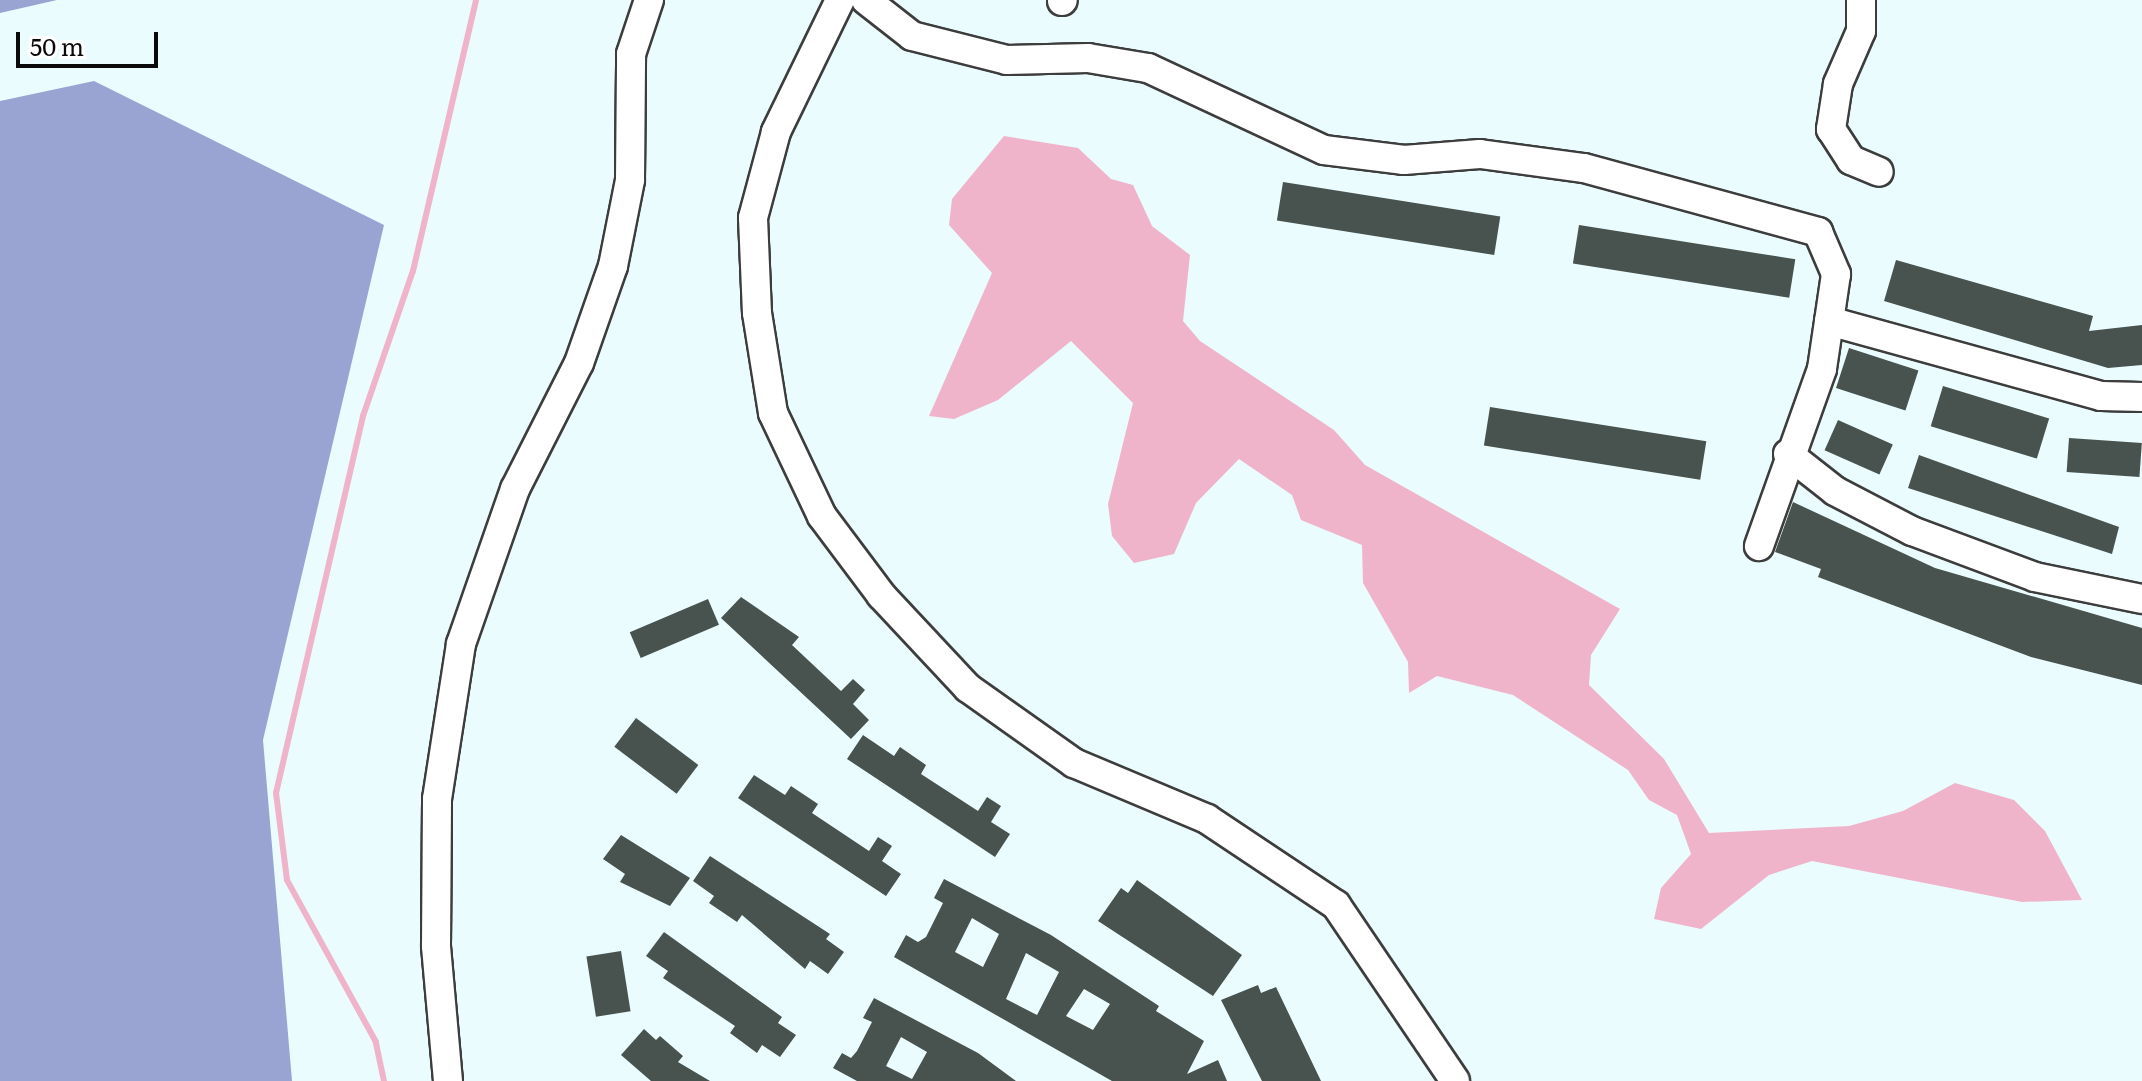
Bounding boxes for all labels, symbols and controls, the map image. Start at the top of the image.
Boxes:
scale bar [20,16,162,66]
text: 50 m [30,28,84,63]

